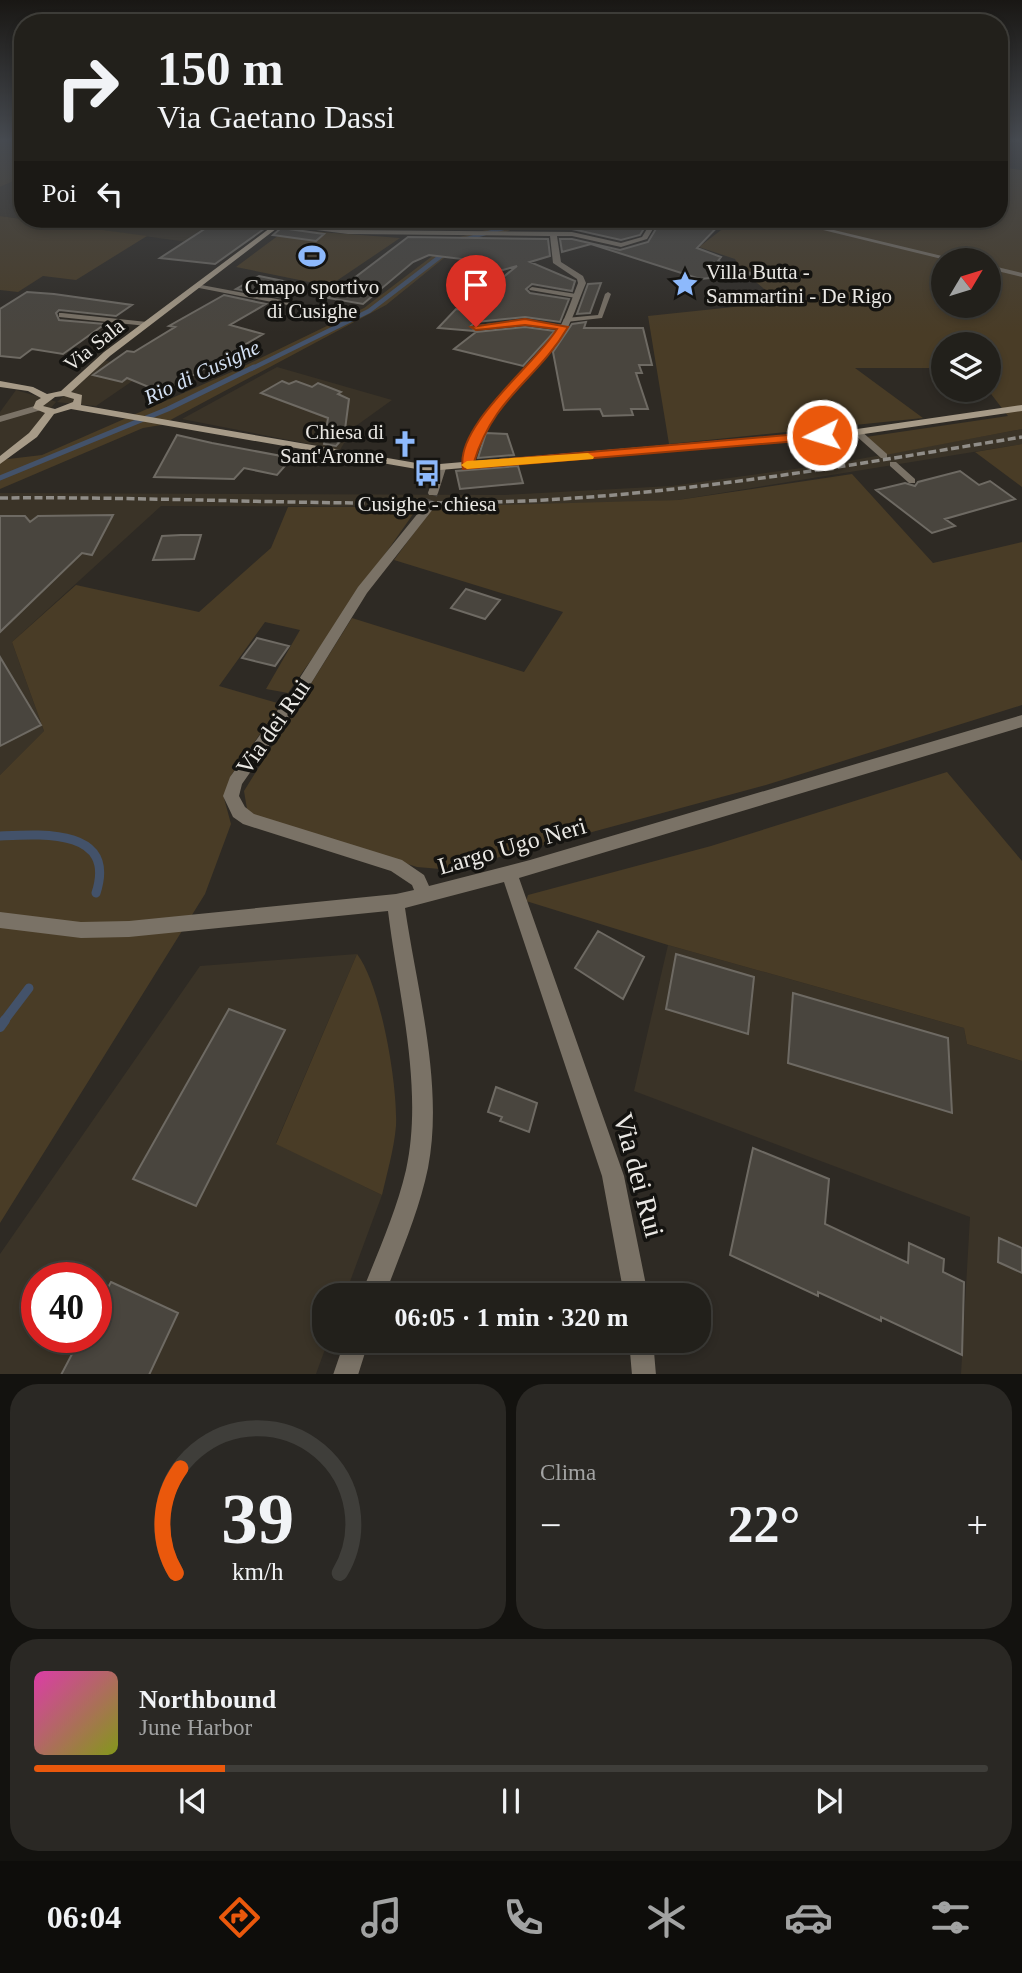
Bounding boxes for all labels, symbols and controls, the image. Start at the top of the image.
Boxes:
text: 150 m [157,41,284,96]
icon: right [42,42,133,133]
text: Via Gaetano Dassi [157,99,395,135]
icon: left [91,175,129,213]
text: Poi [42,179,77,208]
sports icon: Cmapo sportivo di Cusighe [297,241,327,271]
north arrow [931,248,1001,318]
map controls [931,248,1001,402]
pin [446,255,506,327]
place label: Villa Butta - Sammartini - De Rigo [706,260,892,308]
icon: arrive [457,266,495,304]
place icon: Villa Butta - Sammartini - De Rigo [670,269,700,299]
place label: Cmapo sportivo di Cusighe [245,275,379,323]
street label: Via Sala [59,313,129,376]
button: layers [931,332,1001,402]
water label: Rio di Cusighe [139,335,264,410]
position arrow [785,398,859,472]
place label: Chiesa di Sant'Aronne [280,420,384,468]
church icon: Chiesa di Sant'Aronne [390,429,420,459]
bus stop icon: Cusighe - chiesa [412,458,442,488]
place label: Cusighe - chiesa [358,492,497,516]
street label: Via dei Rui [231,675,315,779]
street label: Largo Ugo Neri [435,812,589,880]
street label: Via dei Rui [608,1109,671,1241]
speed limit sign: 40 [21,1262,112,1353]
text: 06:05 · 1 min · 320 m [395,1303,629,1332]
text: Clima [540,1460,596,1485]
text: 39 [222,1478,294,1559]
text: 22° [728,1496,800,1553]
text: − [540,1504,561,1546]
text: + [967,1504,988,1546]
text: km/h [232,1557,284,1584]
text: Northbound [139,1685,276,1714]
text: June Harbor [139,1715,252,1740]
icon: previous [174,1782,212,1820]
icon: pause [492,1782,530,1820]
icon: next [810,1782,848,1820]
icon: directions [215,1893,264,1942]
icon: music [357,1893,406,1942]
icon: phone [499,1893,548,1942]
icon: climate [642,1893,691,1942]
icon: car [784,1893,833,1942]
icon: filters [926,1893,975,1942]
text: 06:04 [47,1899,121,1935]

